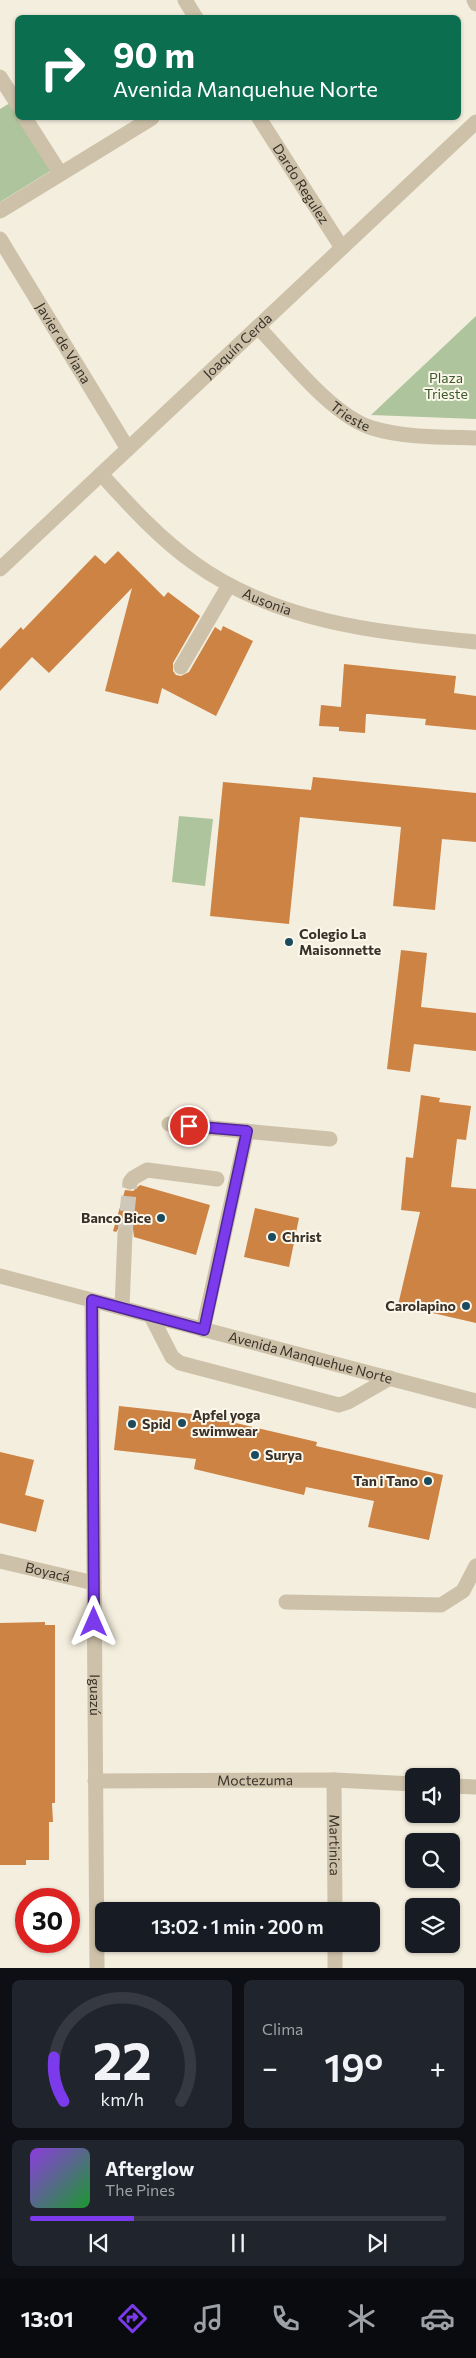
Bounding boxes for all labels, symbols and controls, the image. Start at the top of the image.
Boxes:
text: 90 m [113,32,195,75]
icon: right [30,35,95,100]
text: Avenida Manquehue Norte [113,75,378,102]
street label: Dardo Regulez [270,140,333,227]
street label: Javier de Viana [33,299,95,387]
street label: Joaquín Cerda [199,309,275,382]
park label: Plaza Trieste [424,369,468,402]
street label: Trieste [327,397,373,435]
street label: Ausonia [240,584,294,618]
place label: Colegio La Maisonnette [299,925,381,958]
marker: Colegio La Maisonnette [283,936,295,948]
pin [168,1105,210,1147]
icon: arrive [175,1112,203,1140]
place label: Banco Bice [81,1209,151,1226]
marker: Banco Bice [155,1212,167,1224]
place label: Christ [282,1228,322,1245]
marker: Christ [266,1231,278,1243]
place label: Carolapino [385,1297,456,1314]
marker: Carolapino [460,1300,472,1312]
street label: Avenida Manquehue Norte [227,1327,394,1387]
place label: Apfel yoga swimwear [192,1406,260,1439]
place label: Spid [142,1415,171,1432]
marker: Apfel yoga swimwear [176,1417,188,1429]
marker: Spid [126,1418,138,1430]
place label: Surya [265,1446,302,1463]
marker: Surya [249,1449,261,1461]
place label: Tan i Tano [353,1472,418,1489]
marker: Tan i Tano [422,1475,434,1487]
street label: Boyacá [24,1558,72,1585]
position arrow [67,1595,119,1647]
street label: Iguazú [87,1674,104,1716]
map controls [405,1768,460,1953]
button: sound [405,1768,460,1823]
street label: Moctezuma [217,1771,293,1788]
street label: Martinica [326,1814,344,1876]
button: search [405,1833,460,1888]
speed limit sign: 30 [15,1888,80,1953]
button: layers [405,1898,460,1953]
text: 13:02 · 1 min · 200 m [151,1915,324,1938]
text: Clima [262,2019,303,2038]
text: 22 [92,2027,152,2091]
text: 19° [324,2043,383,2090]
text: − [262,2050,278,2084]
text: + [430,2050,446,2084]
text: km/h [100,2088,144,2110]
text: Afterglow [105,2157,194,2180]
text: The Pines [105,2180,175,2199]
icon: previous [85,2229,113,2257]
icon: pause [224,2229,252,2257]
icon: next [363,2229,391,2257]
icon: directions [115,2301,150,2336]
icon: music [191,2301,226,2336]
icon: phone [268,2301,303,2336]
icon: climate [344,2301,379,2336]
icon: car [420,2301,455,2336]
text: 13:01 [21,2305,74,2332]

